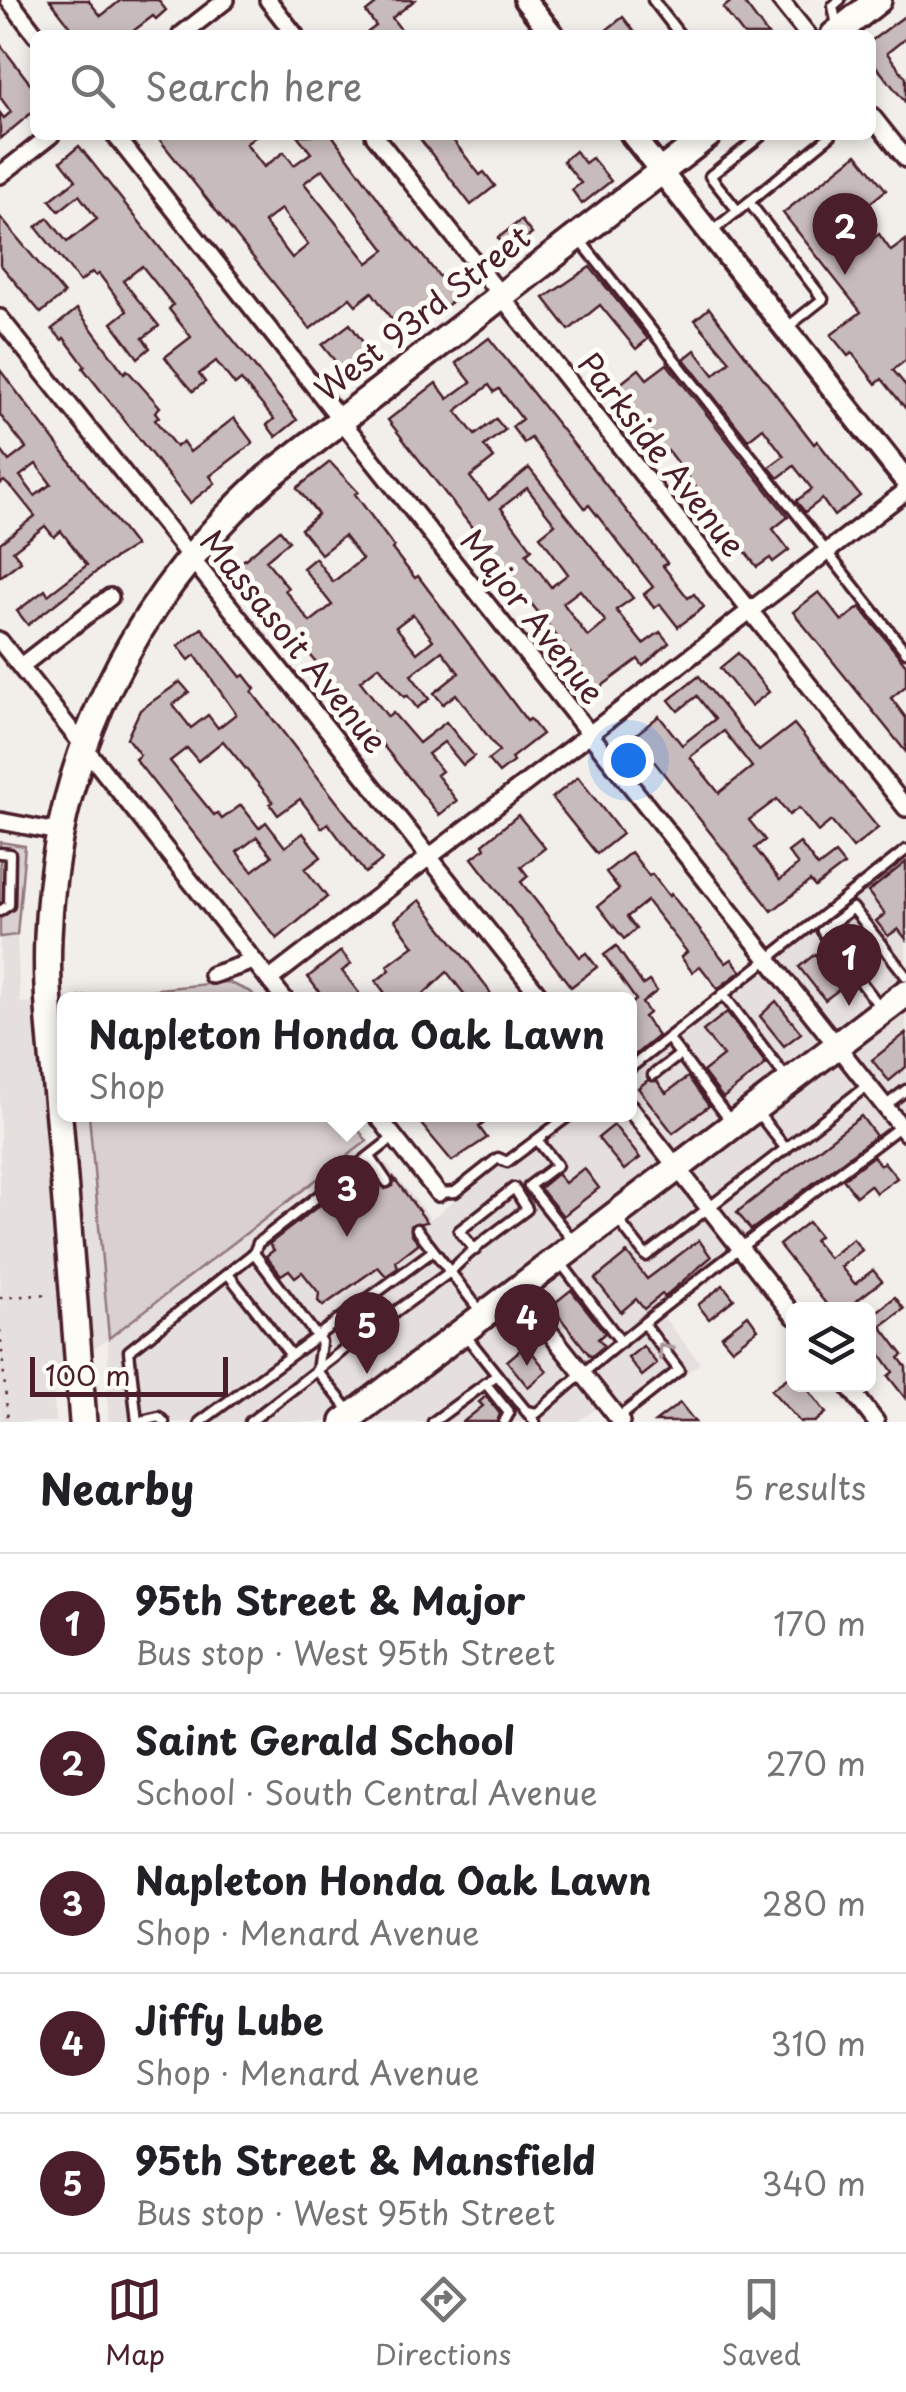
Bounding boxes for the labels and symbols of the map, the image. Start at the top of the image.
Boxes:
pin: 2 [812,192,878,275]
street label: West 93rd Street [304,213,540,412]
street label: Parkside Avenue [567,341,758,566]
street label: Major Avenue [450,518,617,713]
street label: Massasoit Avenue [189,519,400,763]
your location [603,735,654,786]
pin: 1 [816,924,882,1006]
pin: 3 [314,1154,380,1237]
pin: 4 [494,1284,560,1366]
pin: 5 [334,1292,400,1374]
one-way arrow [658,1343,676,1361]
scale bar [30,1352,228,1396]

